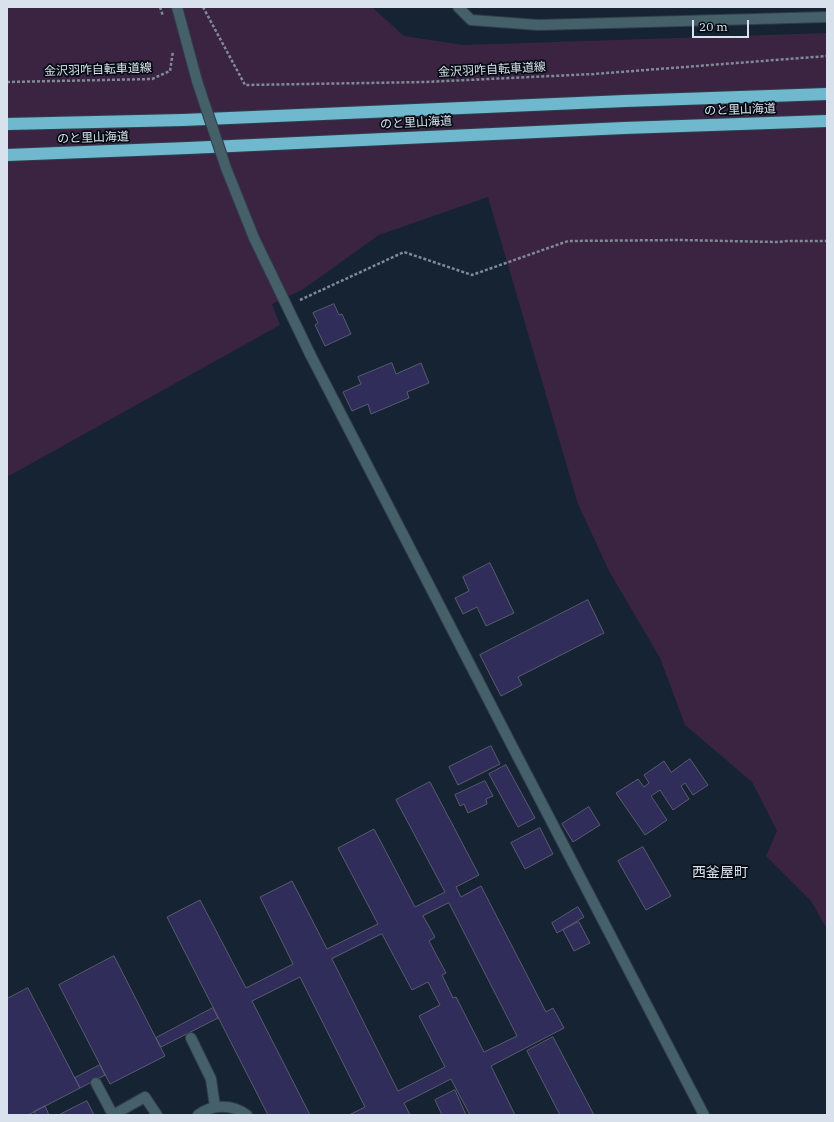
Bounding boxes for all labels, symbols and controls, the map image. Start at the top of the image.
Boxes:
scale bar [694,12,751,38]
text: 20 m [699,19,728,34]
street label: 金沢羽咋自転車道線 [438,60,546,80]
street label: 金沢羽咋自転車道線 [44,61,152,79]
street label: のと里山海道 [704,102,776,118]
street label: のと里山海道 [380,114,452,132]
street label: のと里山海道 [57,130,129,146]
district label: 西釜屋町 [692,865,748,881]

